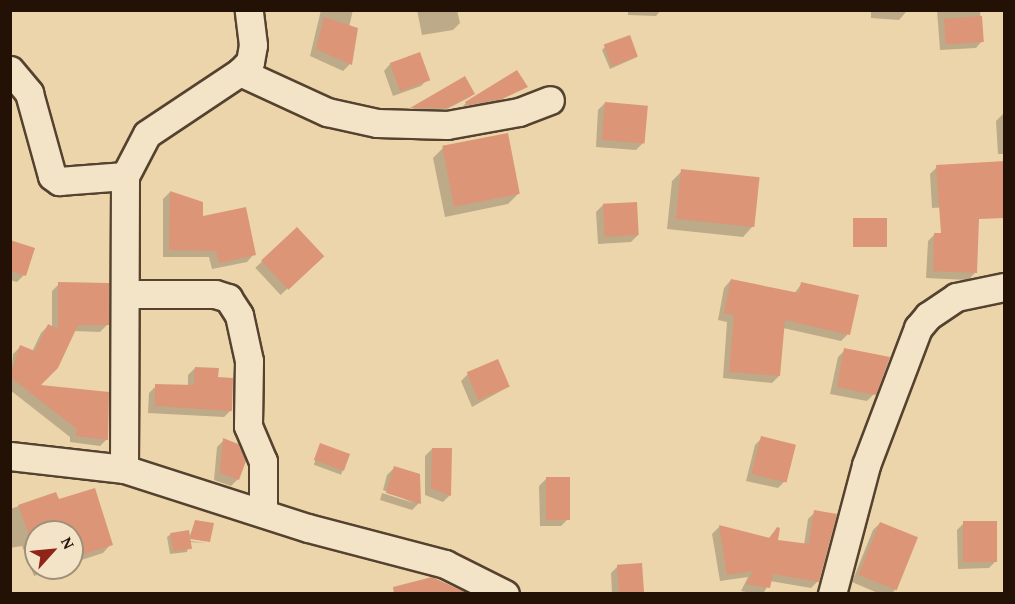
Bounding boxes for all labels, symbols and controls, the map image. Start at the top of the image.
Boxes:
north arrow [24,520,84,580]
text: N [55,533,81,553]

